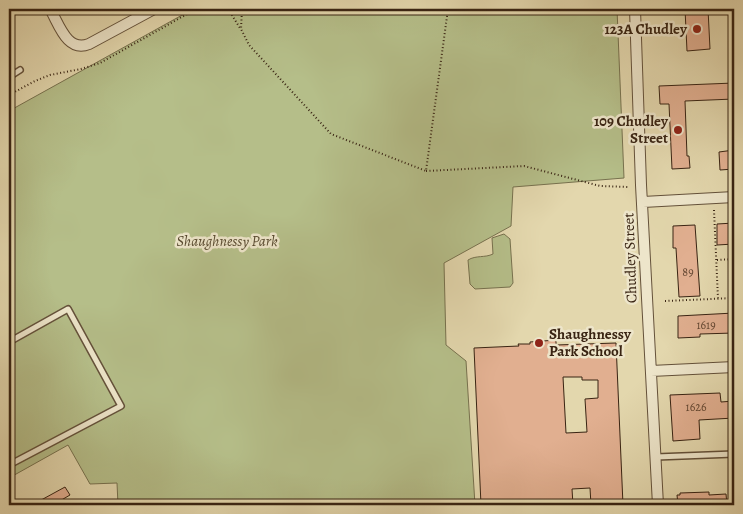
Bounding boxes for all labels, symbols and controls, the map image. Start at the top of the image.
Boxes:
place label: 123A Chudley [604,19,688,39]
marker: 123A Chudley [691,23,703,35]
place label: 109 Chudley Street [594,111,669,148]
marker: 109 Chudley Street [672,124,684,136]
street label: Chudley Street [618,212,642,304]
park label: Shaughnessy Park [176,231,278,251]
house number: 89 [682,264,694,280]
house number: 1619 [696,317,716,333]
place label: Shaughnessy Park School [549,324,632,361]
marker: Shaughnessy Park School [533,337,545,349]
house number: 1626 [686,399,707,415]

